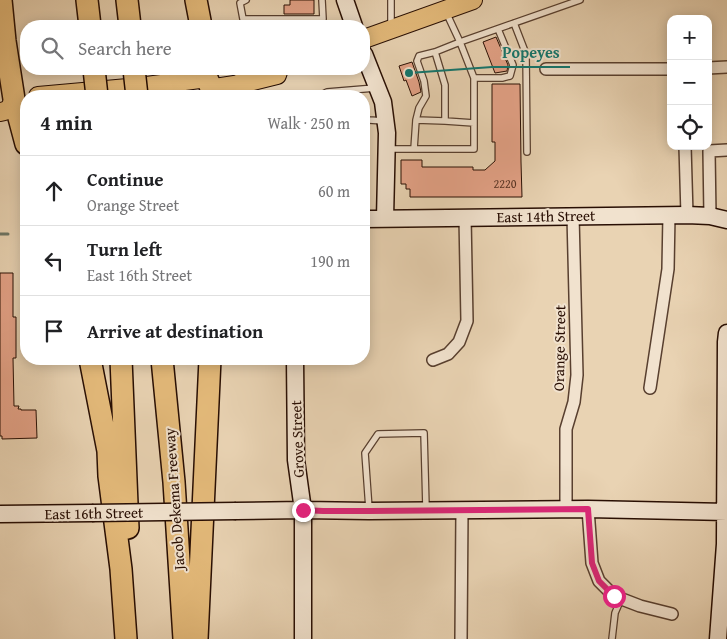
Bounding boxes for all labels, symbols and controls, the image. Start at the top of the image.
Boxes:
map controls [667,15,712,150]
button: + [667,15,712,60]
search box [20,20,370,75]
icon: search [38,34,66,62]
text: Search here [78,34,172,62]
callout: Popeyes [492,36,570,67]
text: Popeyes [502,40,560,64]
button: − [667,60,712,105]
button: locate [667,105,712,150]
text: 4 min [40,107,92,138]
text: Walk · 250 m [267,111,350,135]
text: Continue [87,165,164,193]
house number: 2220 [493,175,517,192]
icon: ahead [40,177,68,205]
text: 60 m [318,179,350,203]
text: Orange Street [87,193,179,217]
street label: East 14th Street [496,205,596,227]
text: Turn left [87,235,162,263]
icon: left [40,247,68,275]
text: 190 m [310,249,350,273]
text: East 16th Street [87,263,192,287]
street label: Orange Street [548,304,570,391]
icon: arrive [40,317,68,345]
text: Arrive at destination [87,317,263,345]
street label: Grove Street [285,399,309,478]
street label: Jacob Dekema Freeway [159,427,190,573]
route end [292,499,315,522]
street label: East 16th Street [44,502,144,524]
route start [603,585,626,608]

